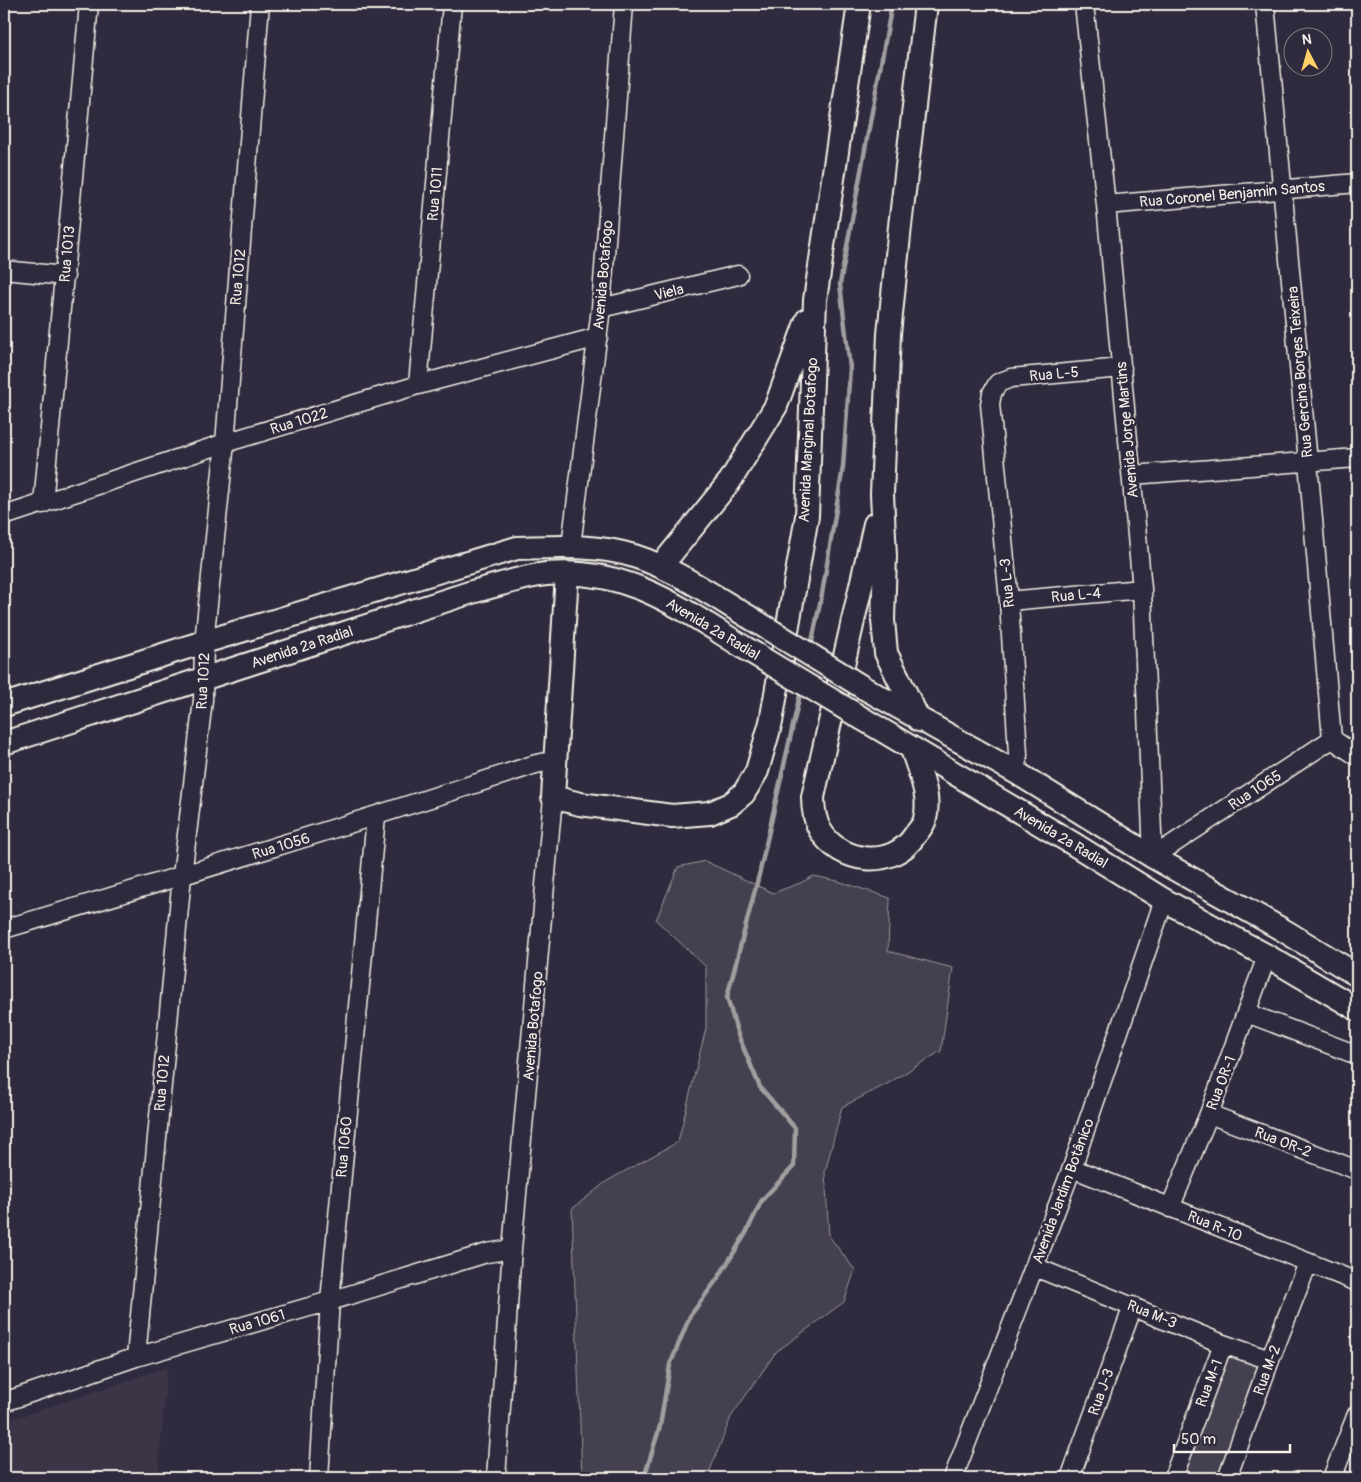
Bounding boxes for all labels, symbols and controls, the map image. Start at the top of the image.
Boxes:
north arrow [1284,28,1334,78]
text: N [1301,31,1312,49]
street label: Rua 1011 [424,166,447,222]
street label: Rua Coronel Benjamin Santos [1139,177,1326,212]
street label: Avenida Botafogo [589,220,618,331]
street label: Rua 1013 [56,225,79,283]
street label: Rua 1012 [227,248,250,306]
street label: Viela [652,280,686,305]
street label: Rua Gercina Borges Teixeira [1284,285,1317,459]
street label: Avenida Marginal Botafogo [795,357,822,523]
street label: Avenida Jorge Martins [1112,361,1143,499]
street label: Rua L-5 [1029,363,1080,386]
street label: Rua 1022 [268,404,330,439]
street label: Rua L-3 [996,557,1019,609]
street label: Rua L-4 [1050,584,1102,607]
street label: Avenida 2ª Radial [662,594,763,665]
street label: Avenida 2ª Radial [249,622,356,673]
street label: Rua 1012 [193,652,214,710]
street label: Rua 1065 [1225,766,1285,815]
street label: Avenida 2ª Radial [1010,802,1111,873]
street label: Rua 1056 [250,829,312,864]
street label: Avenida Botafogo [519,971,548,1082]
street label: Rua OR-1 [1202,1053,1241,1113]
street label: Rua 1012 [151,1054,174,1112]
street label: Rua 1060 [332,1116,357,1179]
street label: Avenida Jardim Botânico [1028,1116,1099,1266]
street label: Rua OR-2 [1252,1123,1314,1162]
street label: Rua R-10 [1185,1207,1245,1246]
street label: Rua M-3 [1124,1296,1179,1333]
street label: Rua 1061 [227,1305,287,1339]
street label: Rua M-2 [1250,1342,1285,1398]
street label: Rua M-1 [1192,1357,1227,1410]
street label: Rua J-3 [1084,1366,1119,1418]
scale bar [1174,1422,1290,1454]
text: 50 m [1181,1430,1216,1449]

